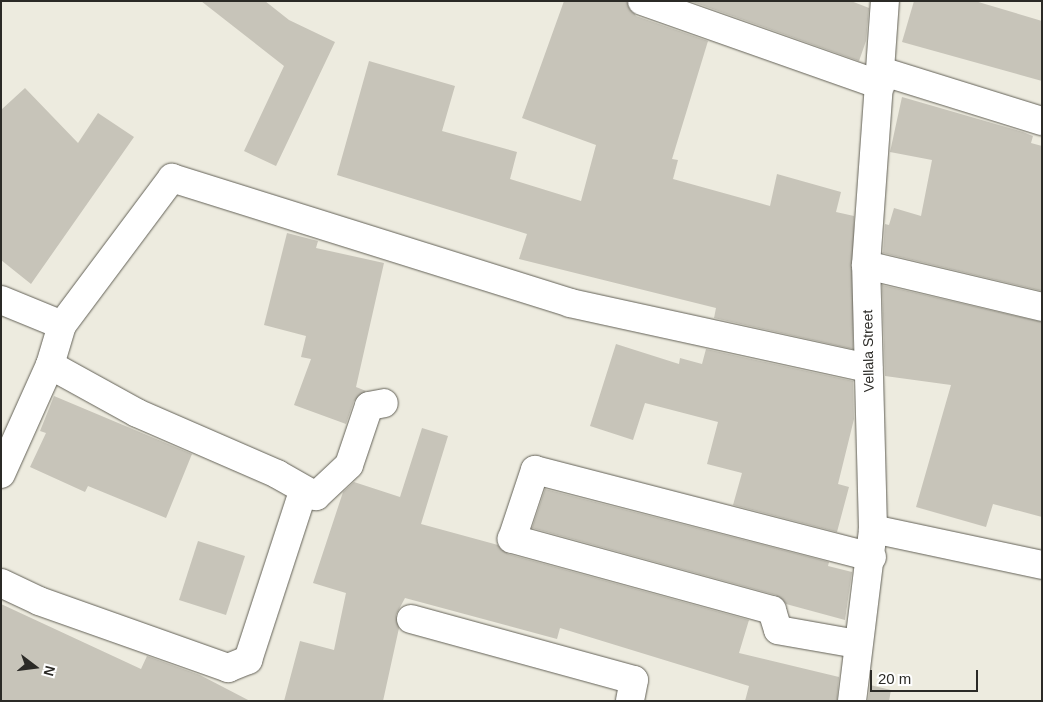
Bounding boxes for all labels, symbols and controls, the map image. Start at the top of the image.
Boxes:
street label: Vellala Street [859,310,877,392]
north arrow [10,642,60,692]
scale bar [873,660,980,692]
text: N [40,664,59,678]
text: 20 m [878,670,911,687]

